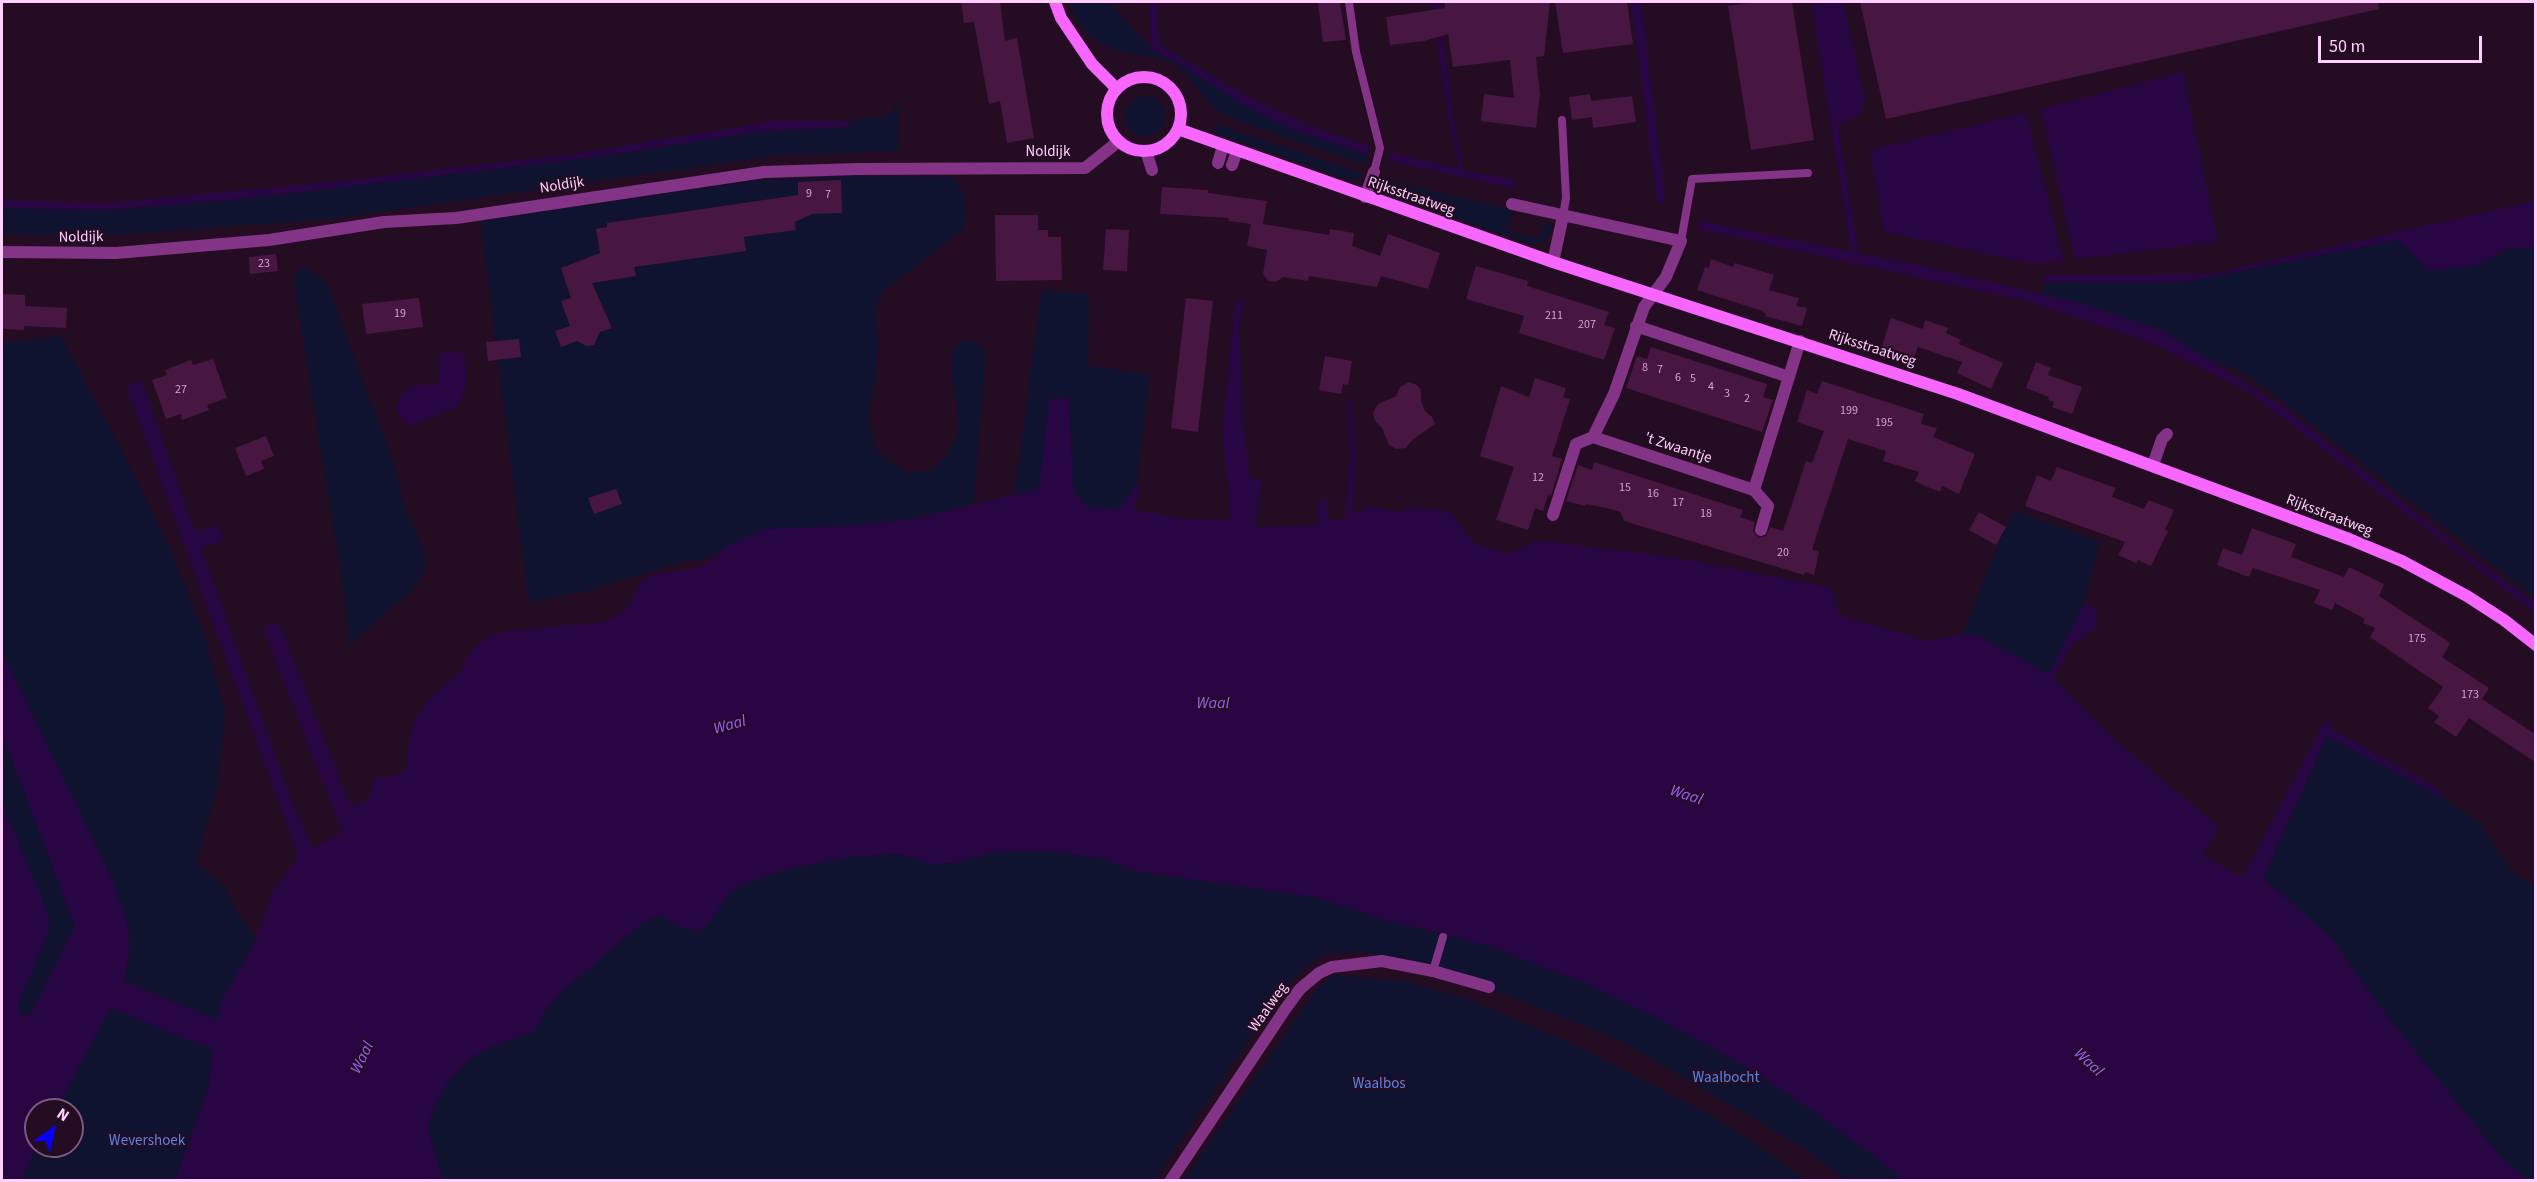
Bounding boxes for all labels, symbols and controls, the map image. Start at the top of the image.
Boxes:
scale bar [2321,24,2484,62]
text: 50 m [2329,34,2365,59]
street label: Noldijk [1026,144,1070,162]
street label: Noldijk [538,174,586,198]
street label: Rijksstraatweg [1365,174,1457,220]
house number: 9 [806,187,812,201]
house number: 7 [825,188,831,202]
street label: Noldijk [58,229,104,247]
house number: 23 [258,257,270,271]
house number: 19 [394,307,406,321]
house number: 211 [1545,309,1563,323]
house number: 207 [1578,318,1596,332]
street label: Rijksstraatweg [1826,326,1918,372]
house number: 8 [1642,361,1648,375]
house number: 7 [1657,363,1663,377]
house number: 6 [1675,371,1681,385]
house number: 5 [1690,372,1696,386]
house number: 4 [1708,380,1714,394]
house number: 27 [175,383,187,397]
house number: 3 [1724,387,1730,401]
house number: 2 [1744,392,1750,406]
house number: 199 [1840,404,1858,418]
house number: 195 [1875,416,1893,430]
street label: 't Zwaantje [1642,430,1714,468]
house number: 12 [1532,471,1544,485]
house number: 15 [1619,481,1631,495]
house number: 16 [1647,487,1659,501]
street label: Rijksstraatweg [2283,491,2375,541]
house number: 17 [1672,496,1684,510]
house number: 18 [1700,507,1712,521]
house number: 20 [1777,546,1789,560]
house number: 175 [2408,632,2426,646]
house number: 173 [2461,688,2479,702]
water label: Waal [1196,694,1230,714]
water label: Waal [712,712,748,740]
water label: Waal [1667,782,1705,810]
street label: Waalweg [1246,980,1292,1036]
water label: Waal [347,1039,379,1077]
water label: Waal [2069,1045,2107,1081]
park label: Waalbocht [1693,1070,1759,1088]
park label: Waalbos [1352,1076,1406,1094]
north arrow [24,1098,84,1158]
text: N [52,1103,74,1127]
park label: Wevershoek [109,1133,185,1151]

